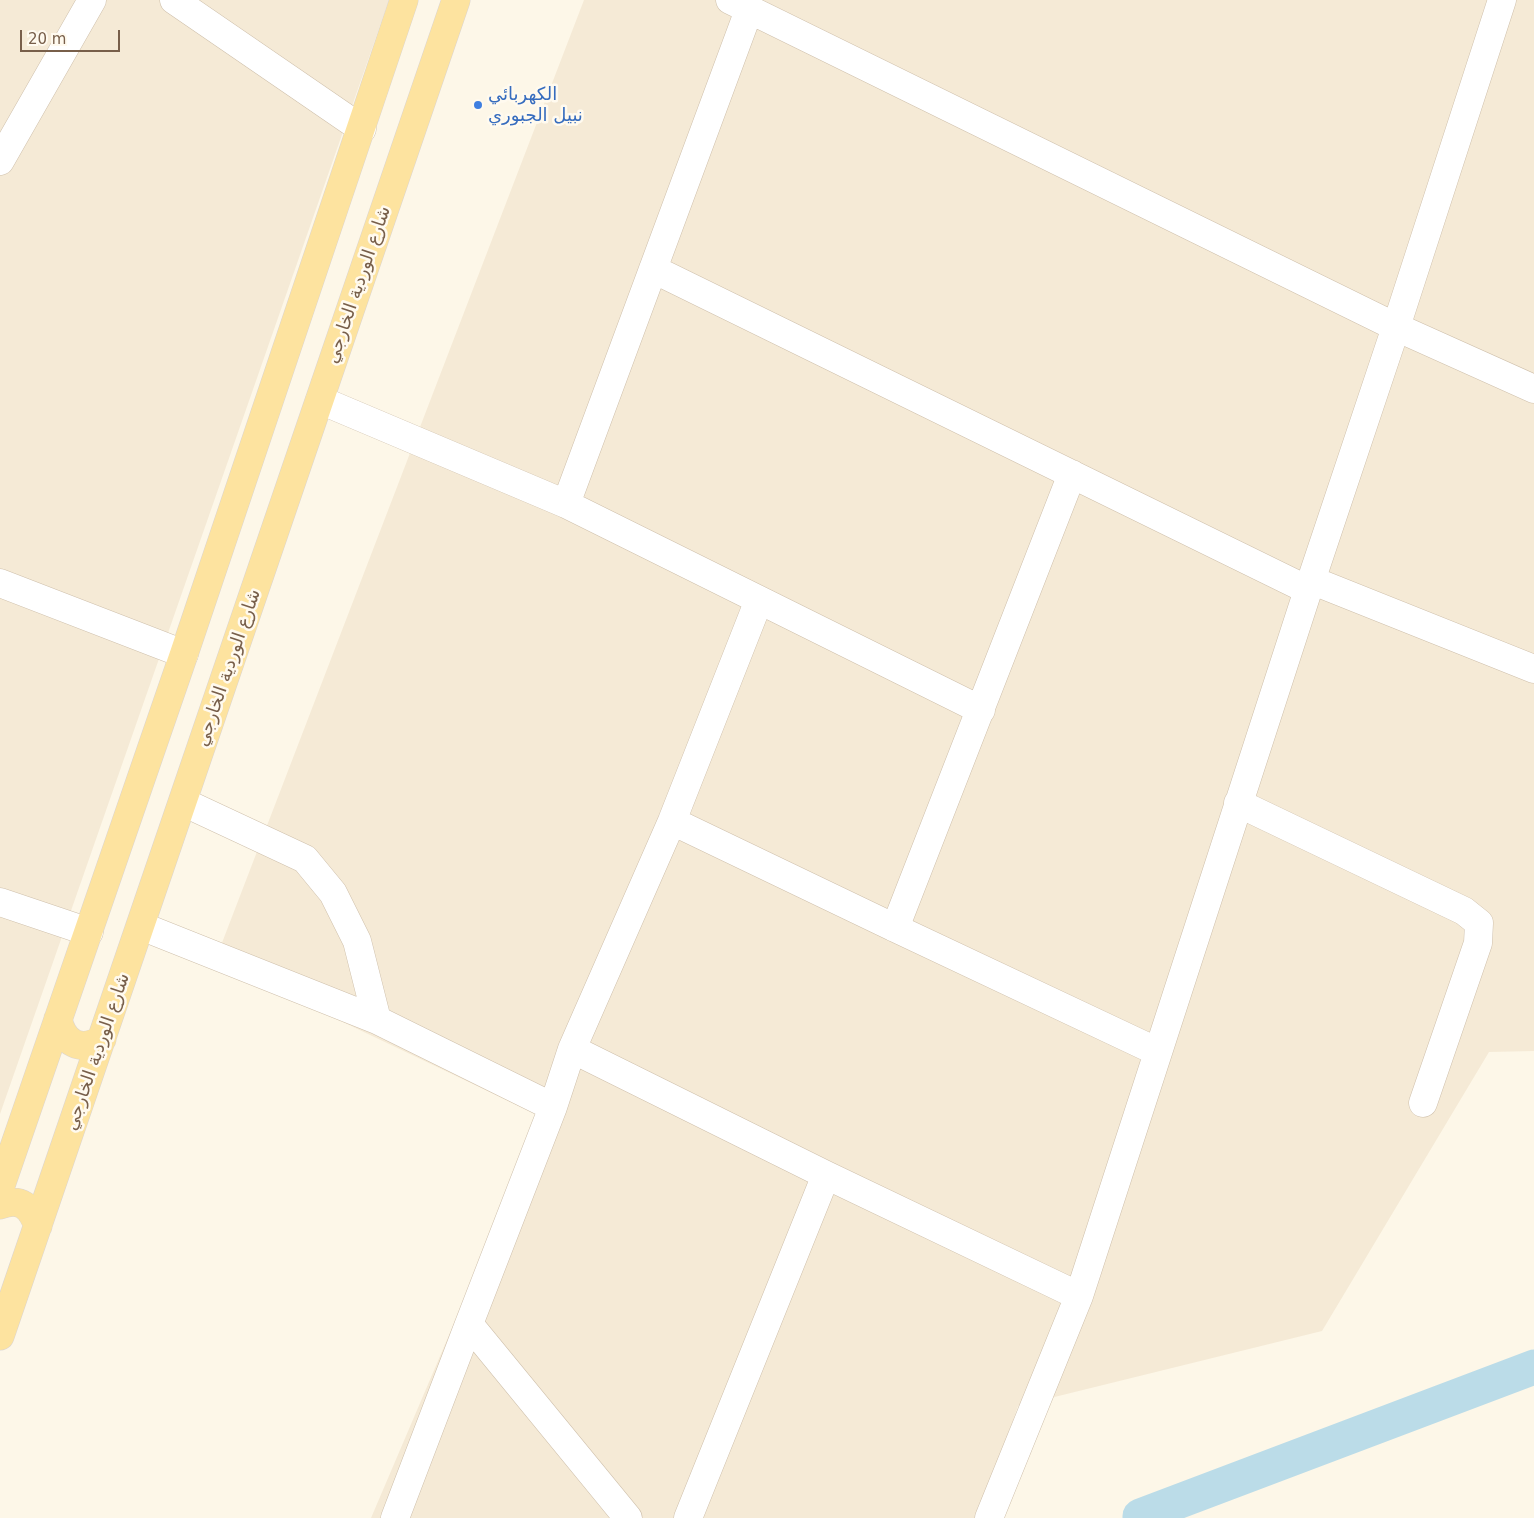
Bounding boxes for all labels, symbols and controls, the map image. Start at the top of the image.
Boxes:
scale bar [22,20,122,52]
text: 20 m [28,30,66,48]
place label: الكهربائي نبيل الجبوري [488,84,583,126]
marker: الكهربائي نبيل الجبوري [472,99,484,111]
street label: شارع الوردية الخارجي [322,203,396,367]
street label: شارع الوردية الخارجي [192,586,266,750]
street label: شارع الوردية الخارجي [61,970,135,1134]

